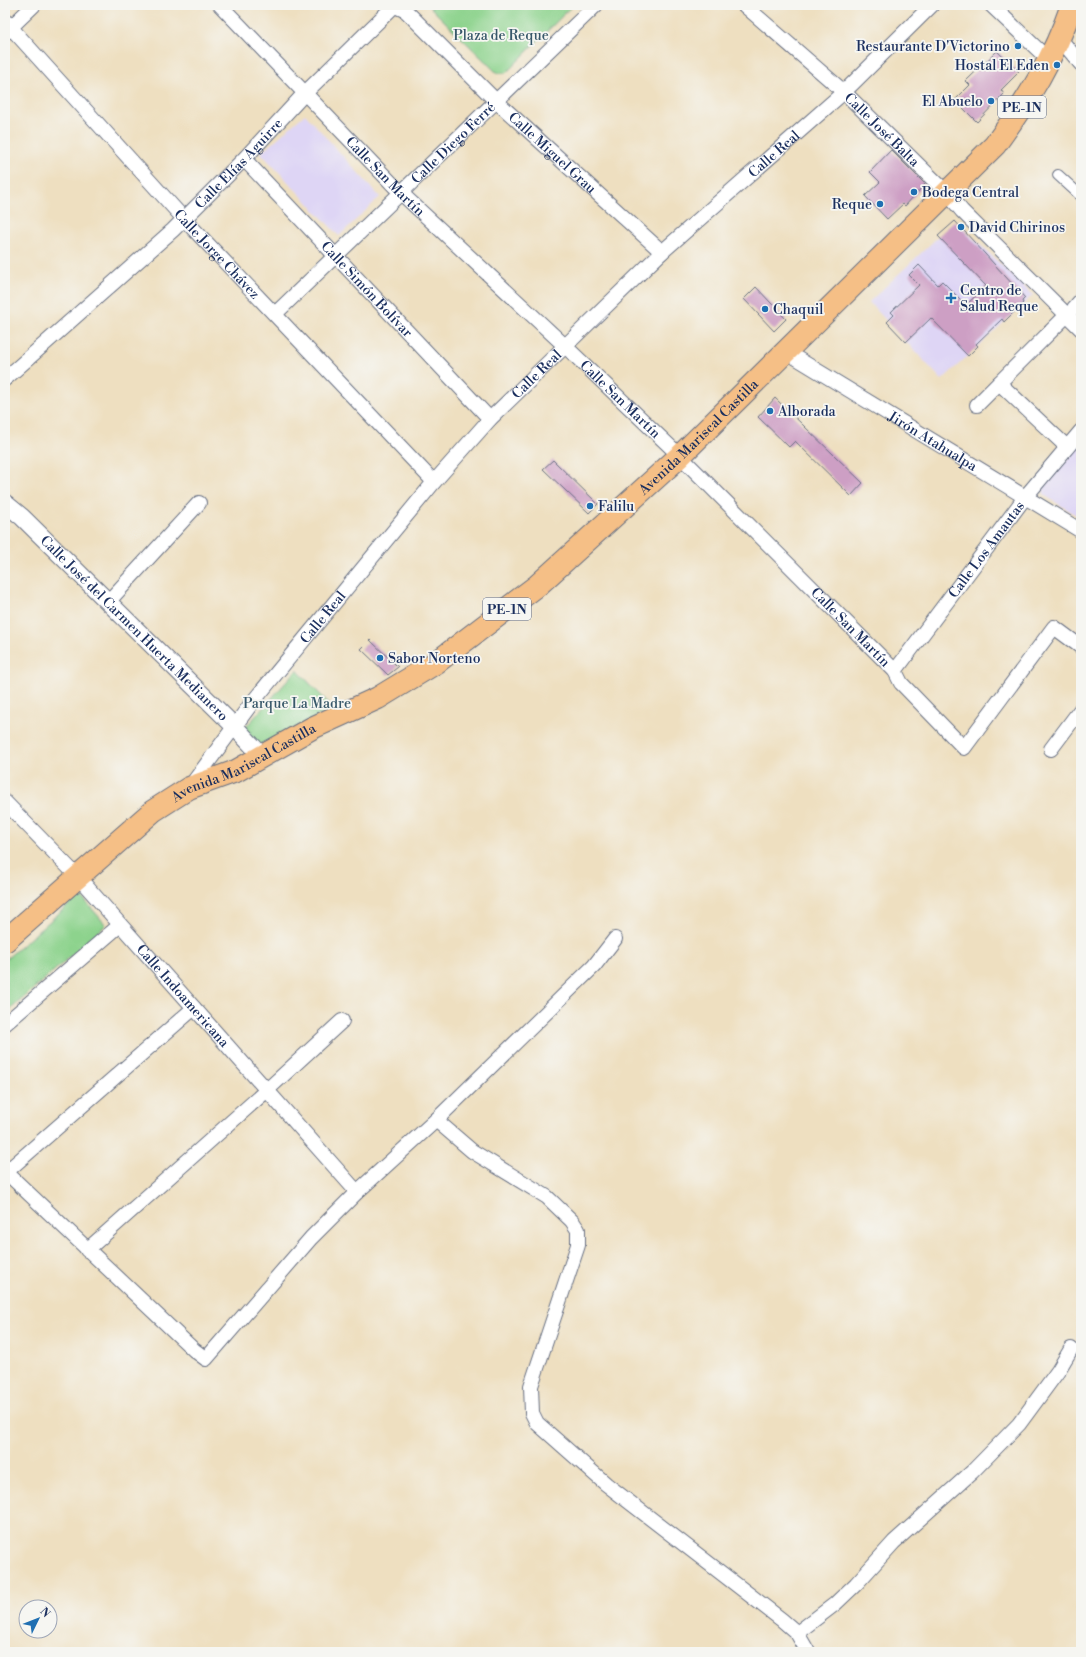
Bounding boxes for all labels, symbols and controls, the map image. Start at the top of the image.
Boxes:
park label: Plaza de Reque [453,27,549,45]
place label: Restaurante D'Victorino [856,38,1010,56]
marker: Restaurante D'Victorino [1013,41,1023,51]
place label: Hostal El Eden [955,57,1050,75]
marker: Hostal El Eden [1052,60,1062,70]
street label: Calle José Balta [840,89,924,172]
place label: El Abuelo [922,93,983,111]
marker: El Abuelo [986,96,996,106]
road number: PE-1N [998,96,1046,118]
street label: Calle Diego Ferré [408,99,500,188]
street label: Calle Miguel Grau [504,109,600,198]
street label: Calle Elías Aguirre [191,115,287,213]
street label: Calle Real [745,127,804,182]
street label: Calle San Martín [341,133,429,221]
place label: Bodega Central [921,184,1019,202]
marker: Bodega Central [909,187,919,197]
place label: Reque [832,196,872,214]
marker: Reque [875,199,885,209]
street label: Calle Jorge Chávez [169,206,264,303]
place label: David Chirinos [969,219,1065,237]
marker: David Chirinos [956,222,966,232]
street label: Calle Simón Bolívar [317,238,416,342]
place label: Centro de Salud Reque [960,282,1038,316]
marker: Centro de Salud Reque [945,292,957,304]
place label: Chaquil [773,301,823,319]
marker: Chaquil [760,304,770,314]
street label: Calle Real [508,346,566,403]
street label: Calle San Martín [576,357,664,443]
street label: Avenida Mariscal Castilla [635,375,763,500]
place label: Alborada [777,403,837,421]
marker: Alborada [765,406,775,416]
street label: Jirón Atahualpa [884,407,981,476]
place label: Falilu [598,498,634,516]
street label: Calle Los Amautas [945,498,1029,602]
marker: Falilu [585,501,595,511]
street label: Calle José del Carmen Huerta Medianero [36,532,232,725]
street label: Calle San Martín [807,584,894,672]
street label: Calle Real [296,588,350,648]
road number: PE-1N [483,598,531,620]
place label: Sabor Norteno [388,650,481,668]
marker: Sabor Norteno [375,653,385,663]
park label: Parque La Madre [243,695,351,713]
street label: Avenida Mariscal Castilla [167,719,320,807]
street label: Calle Indoamericana [132,941,233,1052]
north arrow [18,1599,58,1639]
text: N [36,1605,53,1621]

